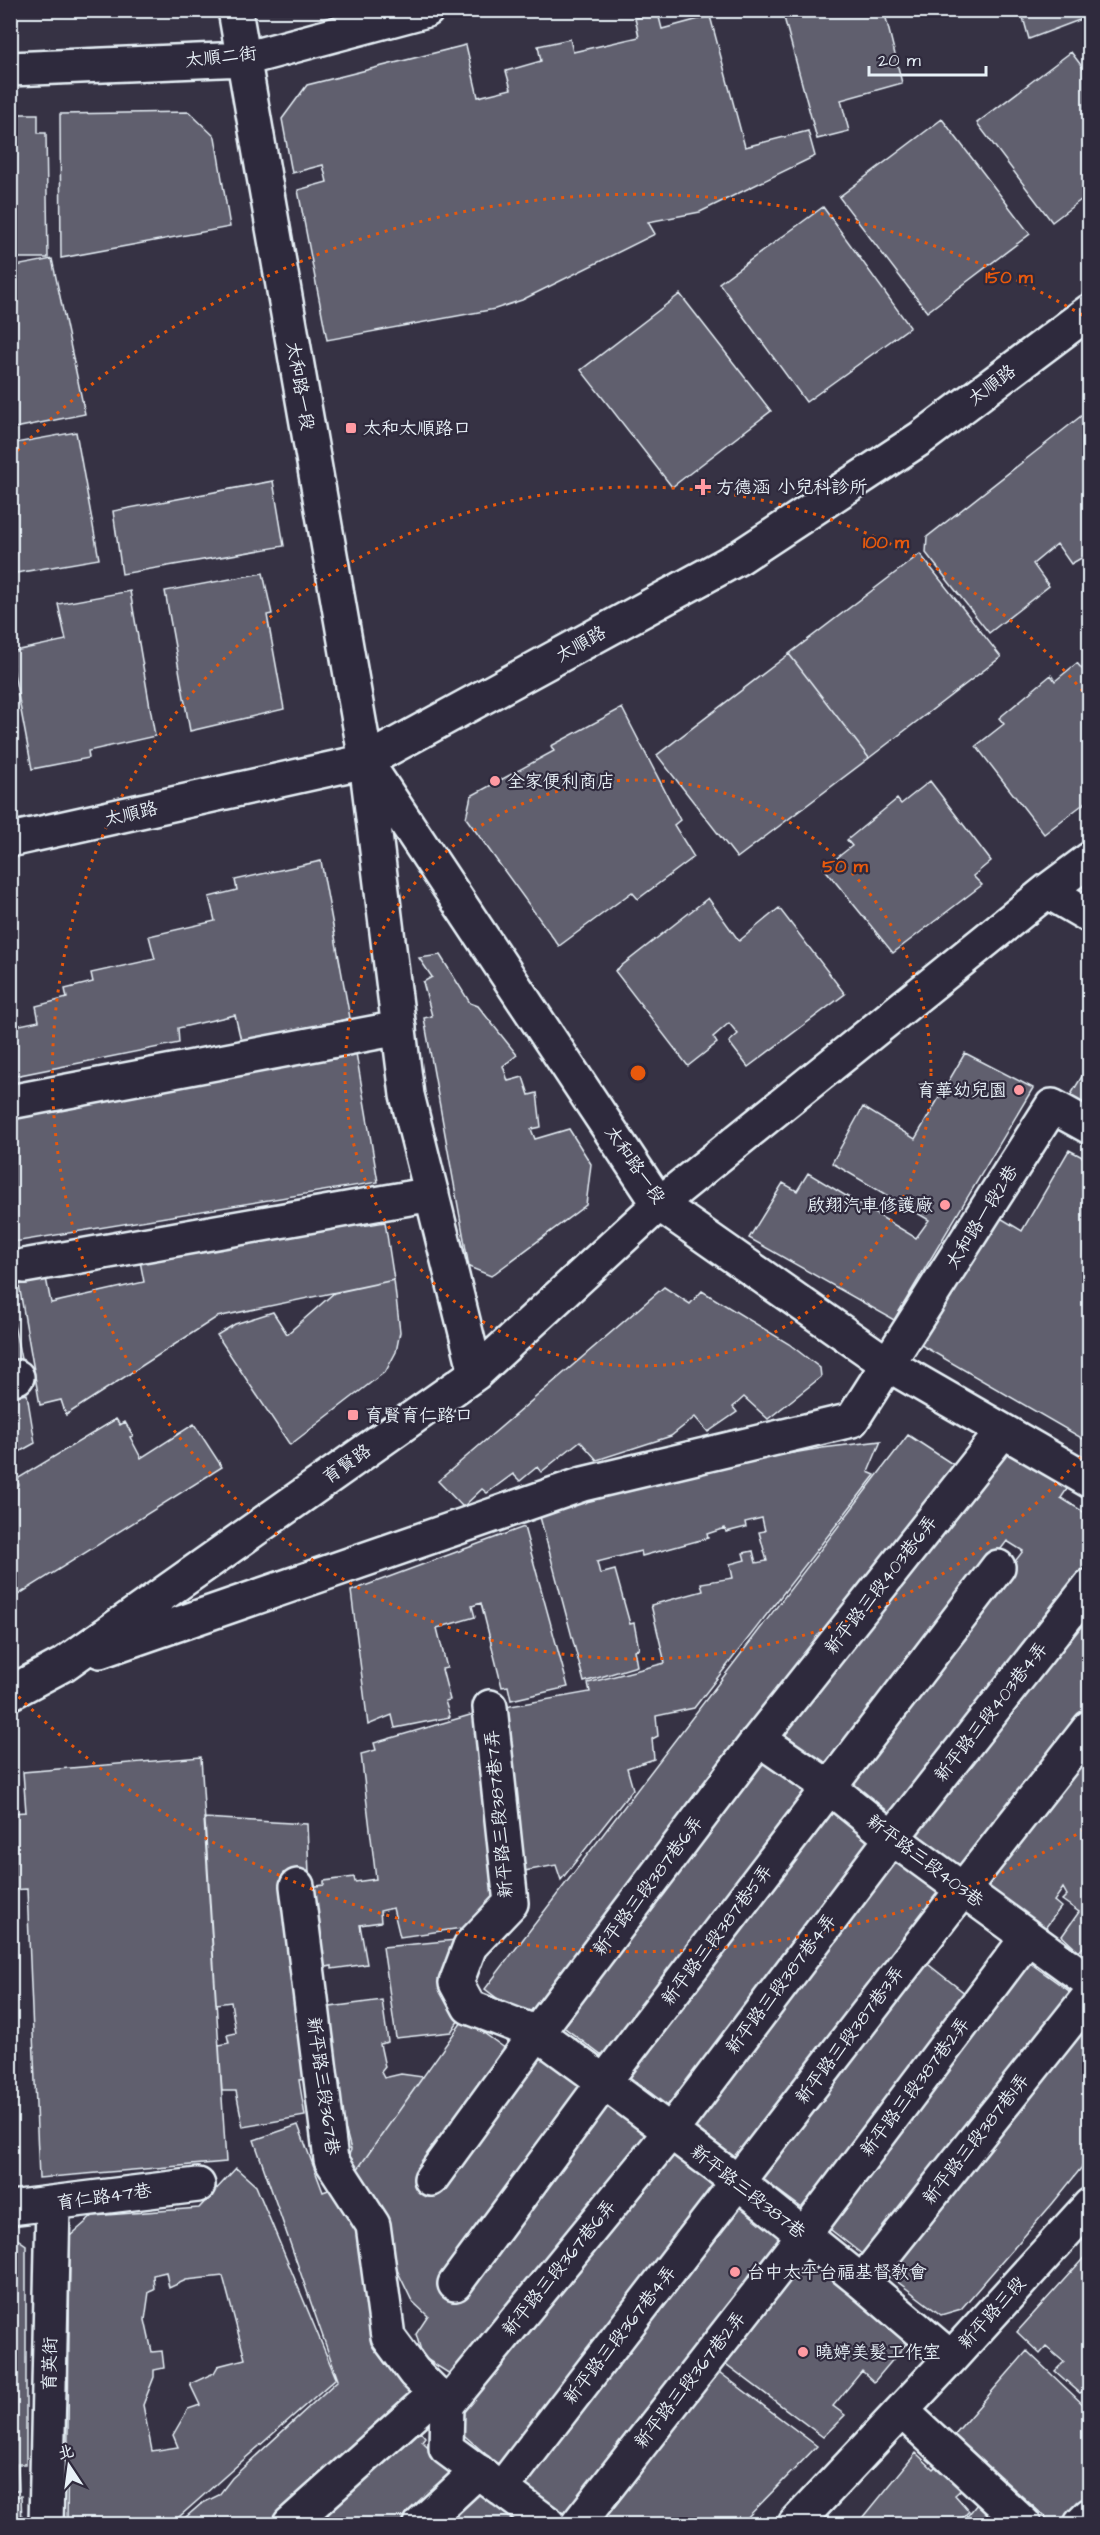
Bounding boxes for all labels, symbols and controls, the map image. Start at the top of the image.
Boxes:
scale bar [869,39,986,77]
street label: 太順二街 [184,41,258,73]
text: 20 m [878,48,921,73]
text: 150 m [985,265,1034,290]
street label: 太和路一段 [280,340,320,432]
street label: 太順路 [963,359,1021,411]
place label: 太和太順路口 [363,416,471,441]
marker: 太和太順路口 [344,421,358,435]
place label: 方德涵 小兒科診所 [716,475,867,500]
marker: 方德涵 小兒科診所 [694,478,712,496]
text: 100 m [863,530,910,555]
street label: 太順路 [551,620,611,668]
place label: 全家便利商店 [507,769,615,794]
marker: 全家便利商店 [488,774,502,788]
street label: 太順路 [102,796,160,832]
text: 50 m [822,854,869,879]
centre of rings [628,1063,648,1083]
place label: 育華幼兒園 [917,1078,1007,1103]
marker: 育華幼兒園 [1012,1083,1026,1097]
street label: 太和路一段 [599,1121,671,1209]
street label: 太和路一段2巷 [940,1160,1024,1274]
place label: 啟翔汽車修護廠 [807,1193,933,1218]
marker: 啟翔汽車修護廠 [938,1198,952,1212]
place label: 育賢育仁路口 [365,1403,473,1428]
marker: 育賢育仁路口 [346,1408,360,1422]
street label: 育賢路 [318,1438,376,1490]
street label: 新平路三段403巷6弄 [819,1510,943,1660]
street label: 新平路三段403巷4弄 [929,1637,1053,1787]
street label: 新平路三段387巷7弄 [479,1729,519,1899]
street label: 新平路三段403巷 [861,1809,989,1913]
street label: 新平路三段387巷6弄 [587,1811,709,1961]
street label: 新平路三段387巷5弄 [656,1859,778,2011]
street label: 新平路三段387巷4弄 [720,1909,842,2059]
street label: 新平路三段387巷3弄 [790,1961,910,2109]
street label: 新平路三段387巷2弄 [854,2012,976,2162]
street label: 新平路三段367巷 [301,2015,345,2157]
street label: 新平路三段387巷1弄 [917,2068,1035,2210]
street label: 新平路三段387巷 [685,2139,811,2245]
street label: 育仁路47巷 [55,2178,153,2216]
street label: 新平路三段367巷6弄 [496,2195,622,2341]
street label: 新平路三段367巷4弄 [558,2260,682,2410]
place label: 台中太平台福基督教會 [747,2260,927,2285]
marker: 台中太平台福基督教會 [728,2265,742,2279]
street label: 新平路三段 [953,2271,1031,2355]
street label: 新平路三段367巷2弄 [628,2306,752,2454]
street label: 育英街 [37,2337,63,2391]
place label: 曉婷美髮工作室 [815,2340,941,2365]
marker: 曉婷美髮工作室 [796,2345,810,2359]
north arrow [39,2436,99,2496]
text: 北 [56,2440,76,2465]

